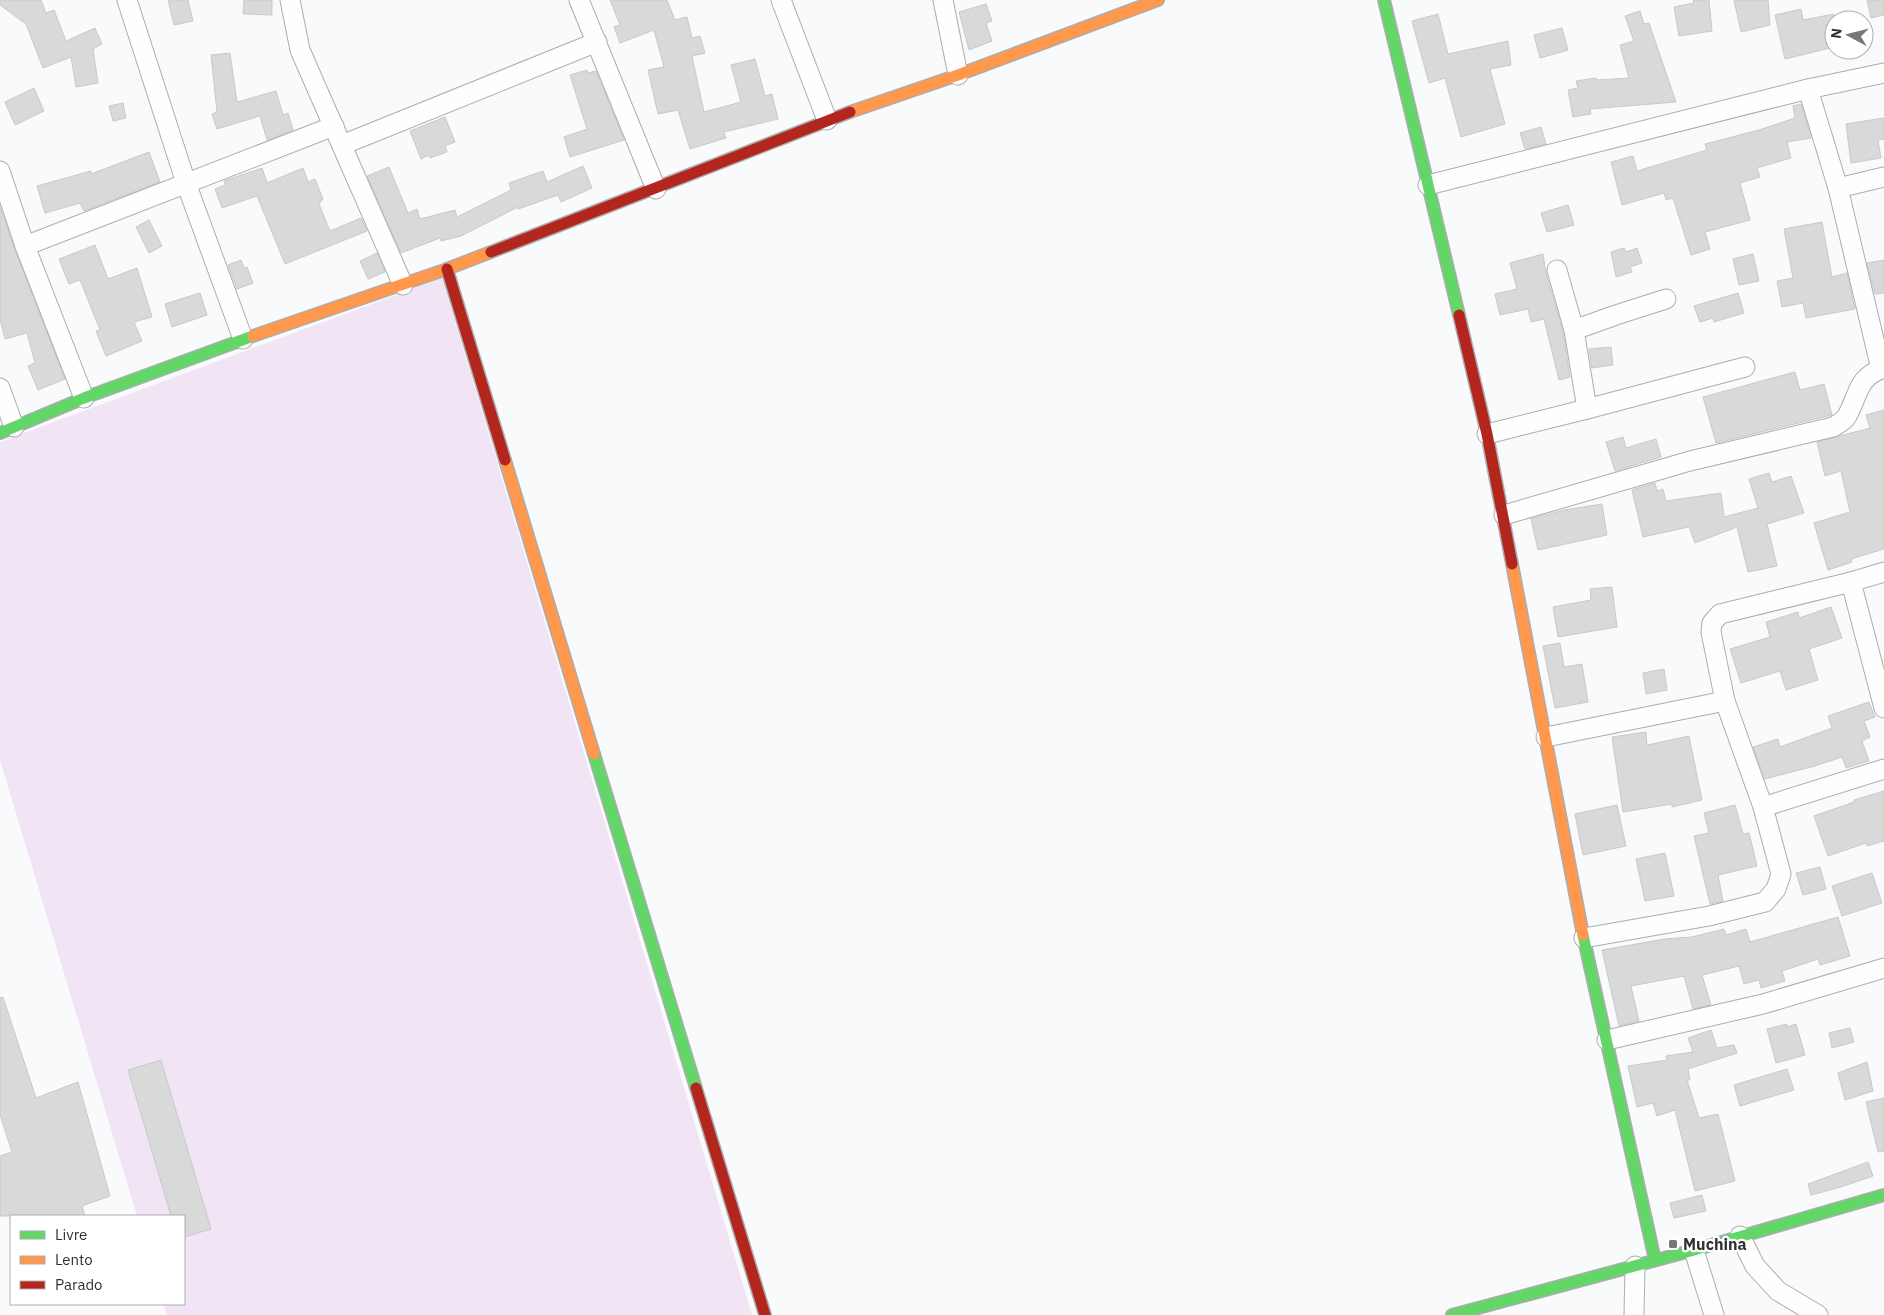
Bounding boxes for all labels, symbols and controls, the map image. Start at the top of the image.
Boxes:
north arrow [1824,10,1874,60]
text: N [1827,27,1846,40]
legend [10,1215,185,1305]
text: Livre [55,1225,87,1244]
place label: Muchina [1683,1234,1747,1254]
marker: Muchina [1667,1238,1679,1250]
text: Lento [55,1250,93,1269]
text: Parado [55,1275,103,1294]

